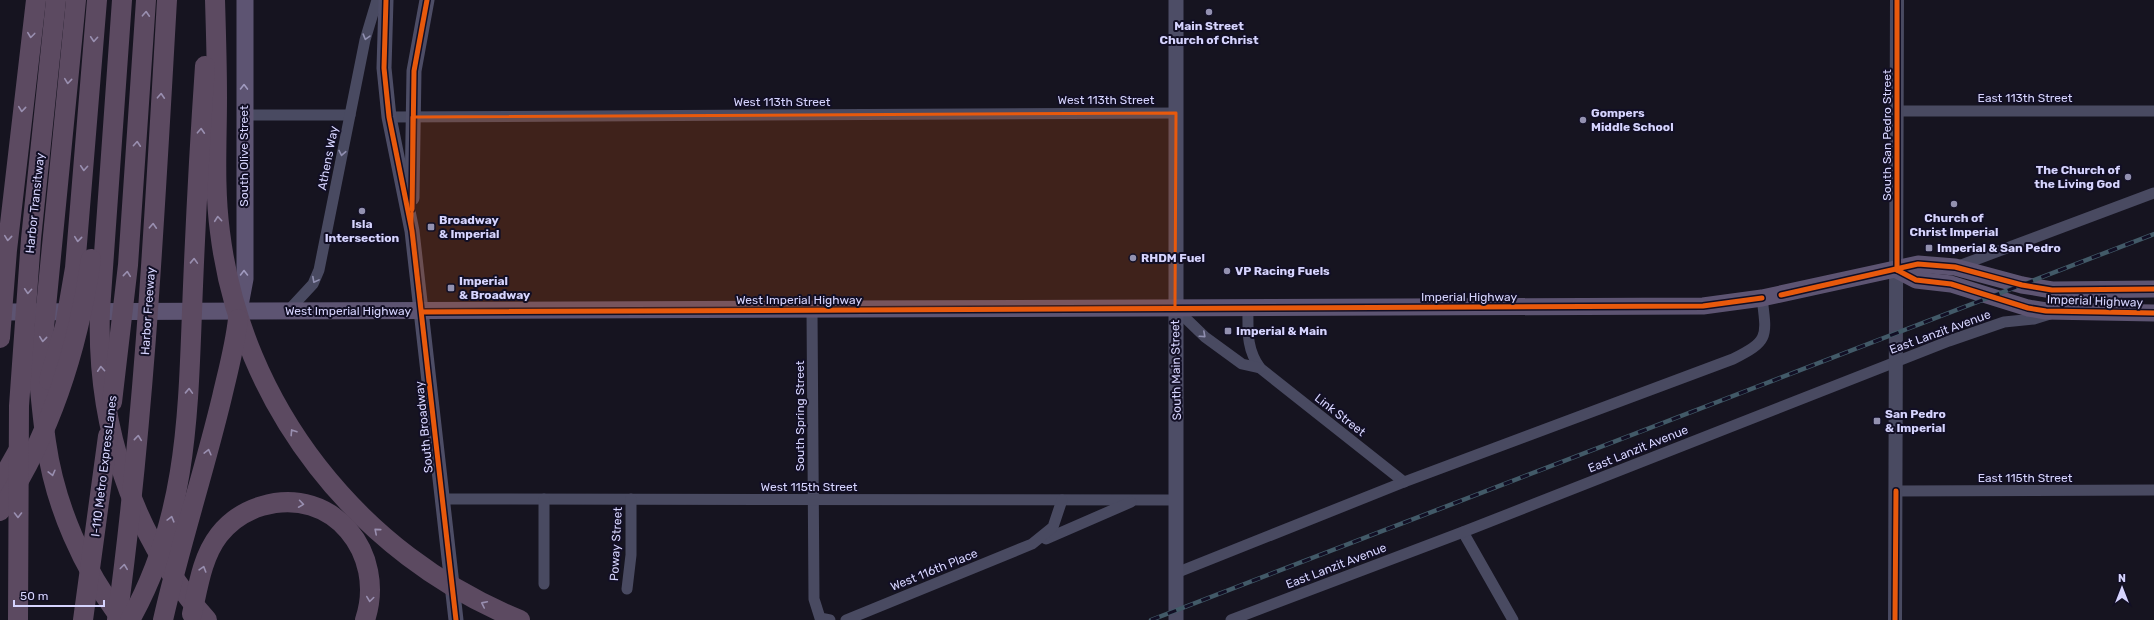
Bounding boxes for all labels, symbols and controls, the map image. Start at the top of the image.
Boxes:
marker: Main Street Church of Christ [1204,7,1214,17]
one-way arrow [141,11,150,17]
place label: Main Street Church of Christ [1160,19,1259,47]
one-way arrow [27,32,36,38]
one-way arrow [362,33,371,40]
one-way arrow [90,36,99,42]
street label: South San Pedro Street [1880,69,1894,201]
one-way arrow [64,78,73,84]
one-way arrow [240,84,248,90]
street label: East 113th Street [1978,91,2073,105]
one-way arrow [157,93,166,99]
street label: West 113th Street [1058,93,1155,107]
street label: West 113th Street [734,95,831,109]
street label: South Olive Street [237,105,251,207]
one-way arrow [18,106,27,112]
place label: Gompers Middle School [1591,106,1674,134]
marker: Gompers Middle School [1578,115,1588,125]
street label: Athens Way [315,124,341,191]
one-way arrow [196,128,205,134]
one-way arrow [133,141,142,147]
one-way arrow [339,150,347,157]
street label: Harbor Transitway [23,152,47,254]
place label: The Church of the Living God [2034,163,2121,191]
one-way arrow [80,165,89,172]
marker: The Church of the Living God [2123,172,2133,182]
marker: Church of Christ Imperial [1949,199,1959,209]
marker: Isla Intersection [357,206,367,216]
place label: Church of Christ Imperial [1910,211,1998,239]
place label: Broadway & Imperial [439,213,499,241]
one-way arrow [214,216,223,222]
place label: Isla Intersection [325,217,400,245]
marker: Broadway & Imperial [426,222,436,232]
one-way arrow [149,223,158,229]
one-way arrow [4,235,13,241]
one-way arrow [73,236,82,243]
place label: Imperial & San Pedro [1937,241,2061,255]
marker: Imperial & San Pedro [1924,243,1934,253]
place label: RHDM Fuel [1141,251,1205,265]
marker: RHDM Fuel [1128,253,1138,263]
one-way arrow [190,258,198,264]
place label: VP Racing Fuels [1235,264,1330,278]
street label: Harbor Freeway [138,266,158,355]
marker: VP Racing Fuels [1222,266,1232,276]
one-way arrow [123,270,132,277]
one-way arrow [240,270,249,276]
place label: Imperial & Broadway [459,274,530,302]
one-way arrow [312,276,319,283]
marker: Imperial & Broadway [446,283,456,293]
one-way arrow [23,288,32,294]
street label: Imperial Highway [1421,290,1517,304]
street label: Imperial Highway [2047,292,2144,310]
street label: West Imperial Highway [736,293,862,307]
street label: West Imperial Highway [285,304,411,318]
street label: East Lanzit Avenue [1887,307,1993,357]
street label: South Main Street [1168,319,1184,420]
place label: Imperial & Main [1236,324,1327,338]
marker: Imperial & Main [1223,326,1233,336]
one-way arrow [1199,330,1206,337]
one-way arrow [38,336,47,342]
street label: South Spring Street [793,360,807,471]
one-way arrow [96,366,105,372]
street label: South Broadway [412,380,436,474]
one-way arrow [185,388,193,394]
street label: Link Street [1312,391,1368,439]
street label: I-110 Metro ExpressLanes [88,394,120,538]
place label: San Pedro & Imperial [1885,407,1946,435]
marker: San Pedro & Imperial [1872,416,1882,426]
street label: East Lanzit Avenue [1586,422,1690,475]
one-way arrow [290,429,298,436]
one-way arrow [134,435,143,441]
one-way arrow [204,449,212,456]
one-way arrow [47,469,56,476]
street label: East 115th Street [1978,471,2073,485]
street label: West 115th Street [761,480,858,494]
one-way arrow [298,499,305,508]
street label: Poway Street [607,506,625,581]
one-way arrow [14,512,22,518]
one-way arrow [166,516,174,522]
one-way arrow [374,529,381,536]
street label: East Lanzit Avenue [1284,540,1389,592]
street label: West 116th Place [888,546,980,594]
one-way arrow [119,564,128,571]
one-way arrow [198,565,207,572]
north arrow [2102,568,2142,608]
text: N [2118,572,2126,585]
scale bar [14,582,104,608]
text: 50 m [20,589,48,603]
one-way arrow [366,596,375,602]
one-way arrow [481,601,488,609]

